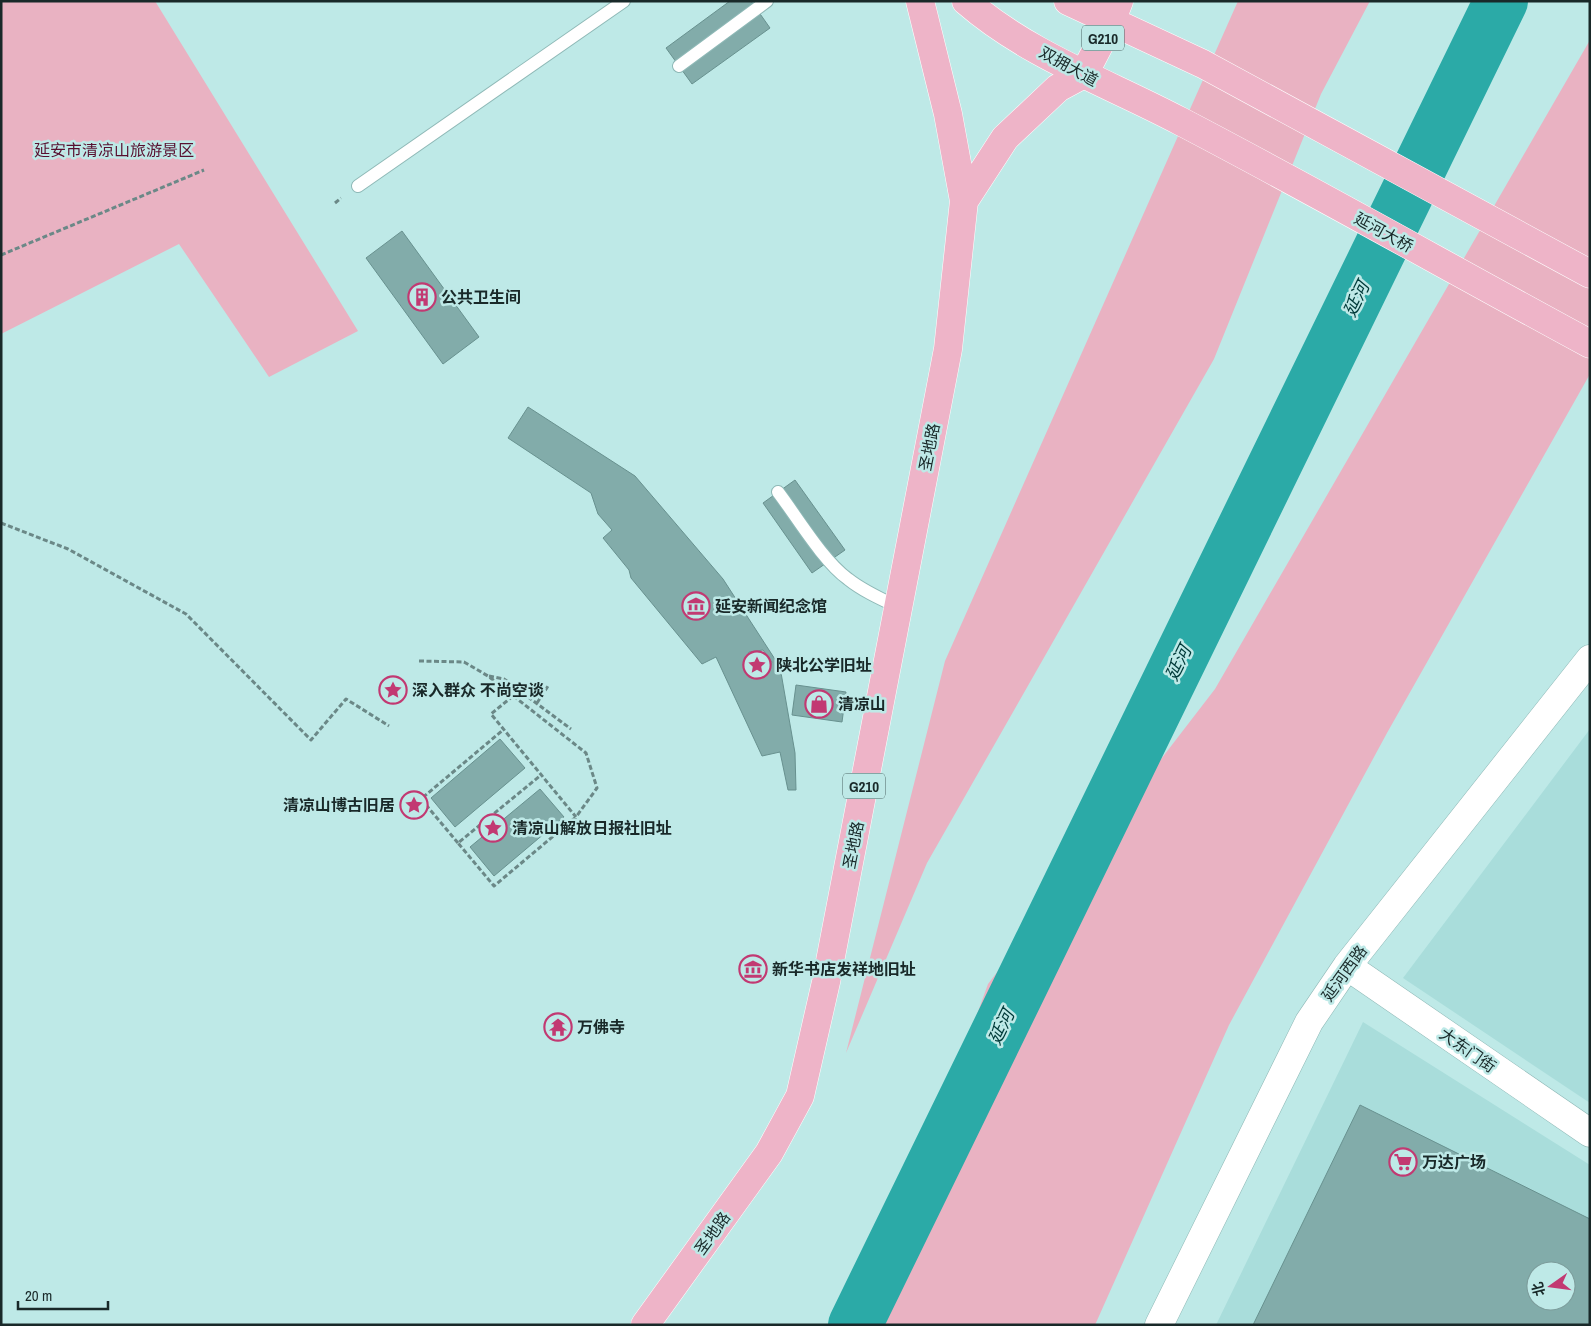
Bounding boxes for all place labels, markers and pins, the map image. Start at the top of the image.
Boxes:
building icon: 公共卫生间 [407,282,437,312]
place label: 公共卫生间 [441,286,521,308]
museum icon: 延安新闻纪念馆 [681,591,711,621]
place label: 延安新闻纪念馆 [715,595,827,617]
place icon: 陕北公学旧址 [742,650,772,680]
place label: 陕北公学旧址 [776,654,872,676]
place icon: 深入群众 不尚空谈 [378,675,408,705]
place label: 深入群众 不尚空谈 [412,679,545,701]
shop icon: 清凉山 [804,689,834,719]
place label: 清凉山 [838,693,886,715]
place icon: 清凉山博古旧居 [399,790,429,820]
place label: 清凉山博古旧居 [283,794,395,816]
place icon: 清凉山解放日报社旧址 [478,813,508,843]
place label: 清凉山解放日报社旧址 [512,817,672,839]
museum icon: 新华书店发祥地旧址 [738,954,768,984]
place label: 新华书店发祥地旧址 [772,958,916,980]
temple icon: 万佛寺 [543,1012,573,1042]
place label: 万佛寺 [577,1016,625,1038]
supermarket icon: 万达广场 [1388,1147,1418,1177]
place label: 万达广场 [1422,1151,1486,1173]

